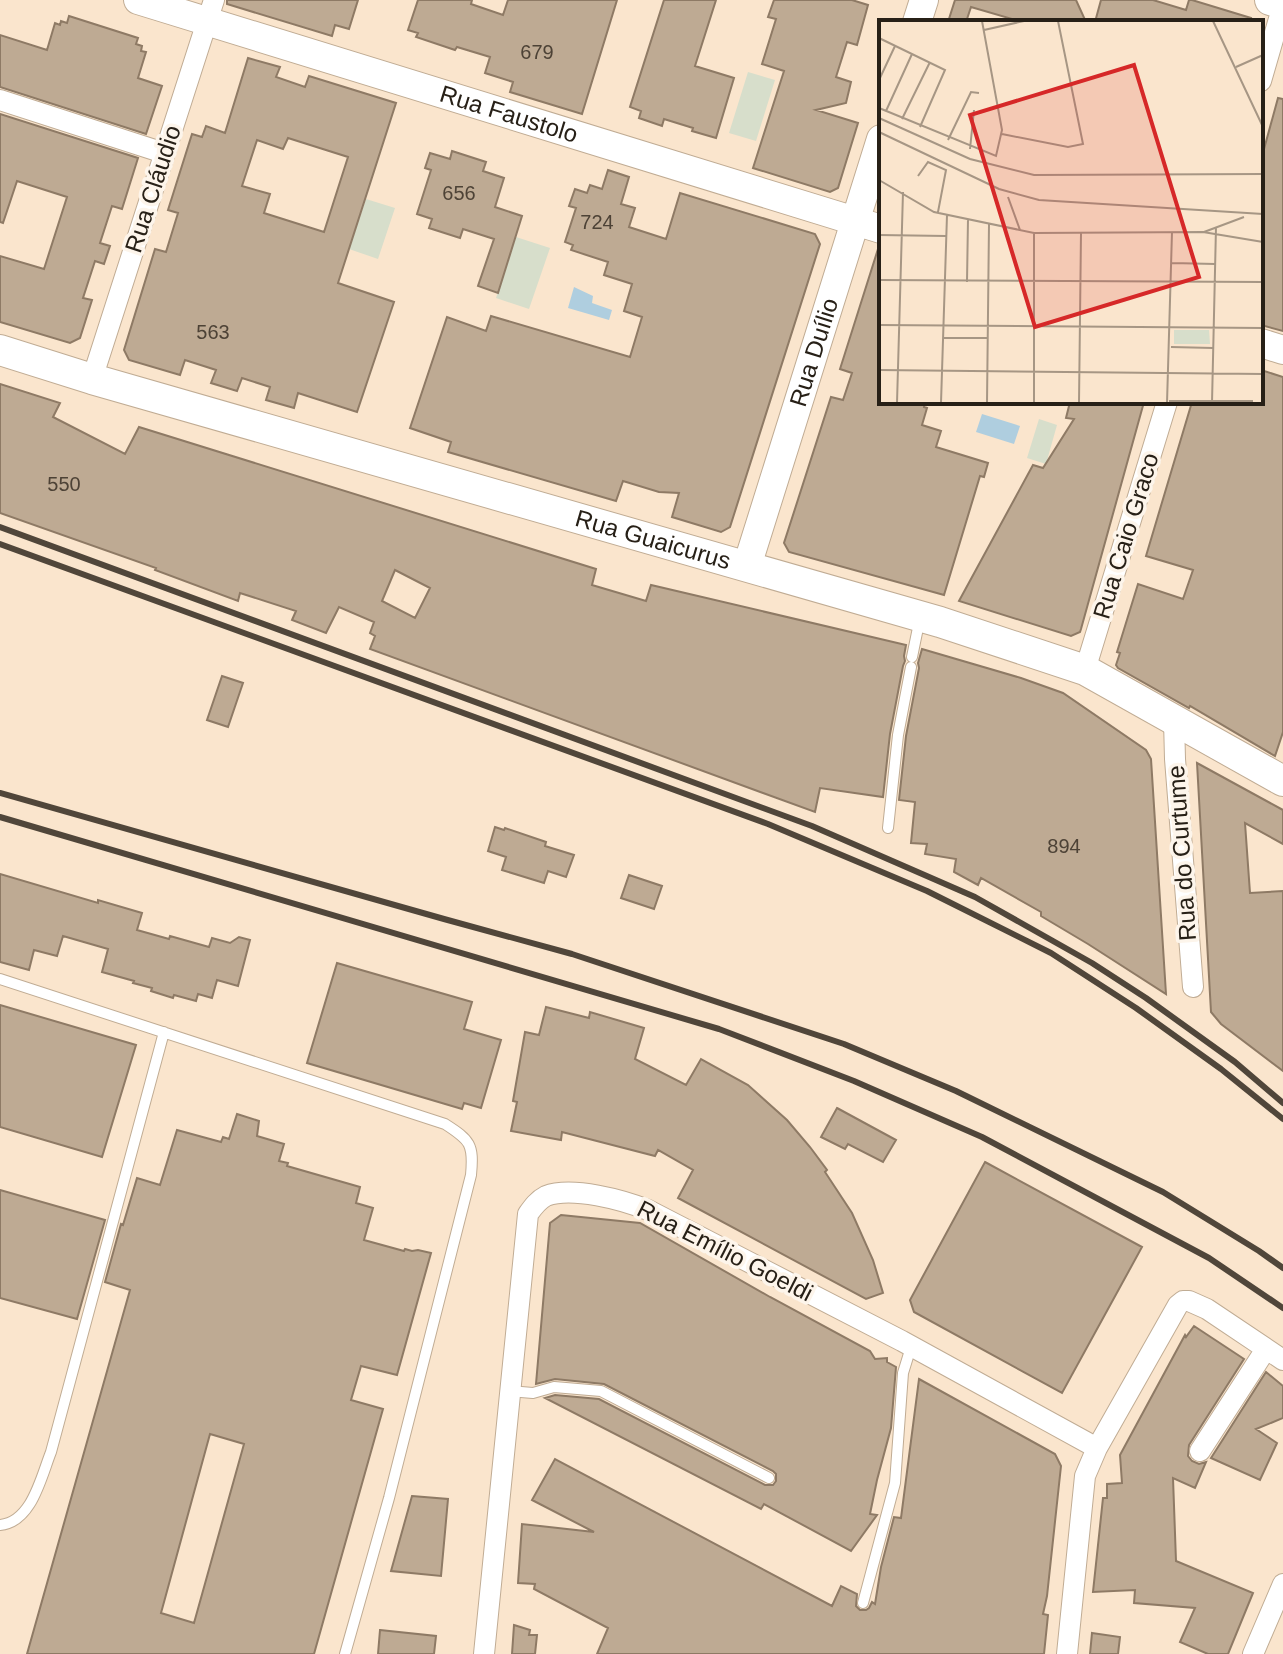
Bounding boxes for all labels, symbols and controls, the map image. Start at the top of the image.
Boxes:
inset map [879,20,1263,404]
house number: 679 [520,41,554,63]
street label: Rua Faustolo [437,80,581,148]
street label: Rua Cláudio [119,122,186,256]
house number: 656 [442,182,476,204]
house number: 724 [580,211,614,233]
street label: Rua Duílio [784,295,843,410]
house number: 563 [196,321,230,343]
street label: Rua Caio Graco [1087,450,1164,622]
house number: 550 [47,473,81,495]
street label: Rua Guaicurus [572,504,734,574]
street label: Rua do Curtume [1162,764,1201,942]
house number: 894 [1047,835,1081,857]
street label: Rua Emílio Goeldi [633,1195,818,1306]

